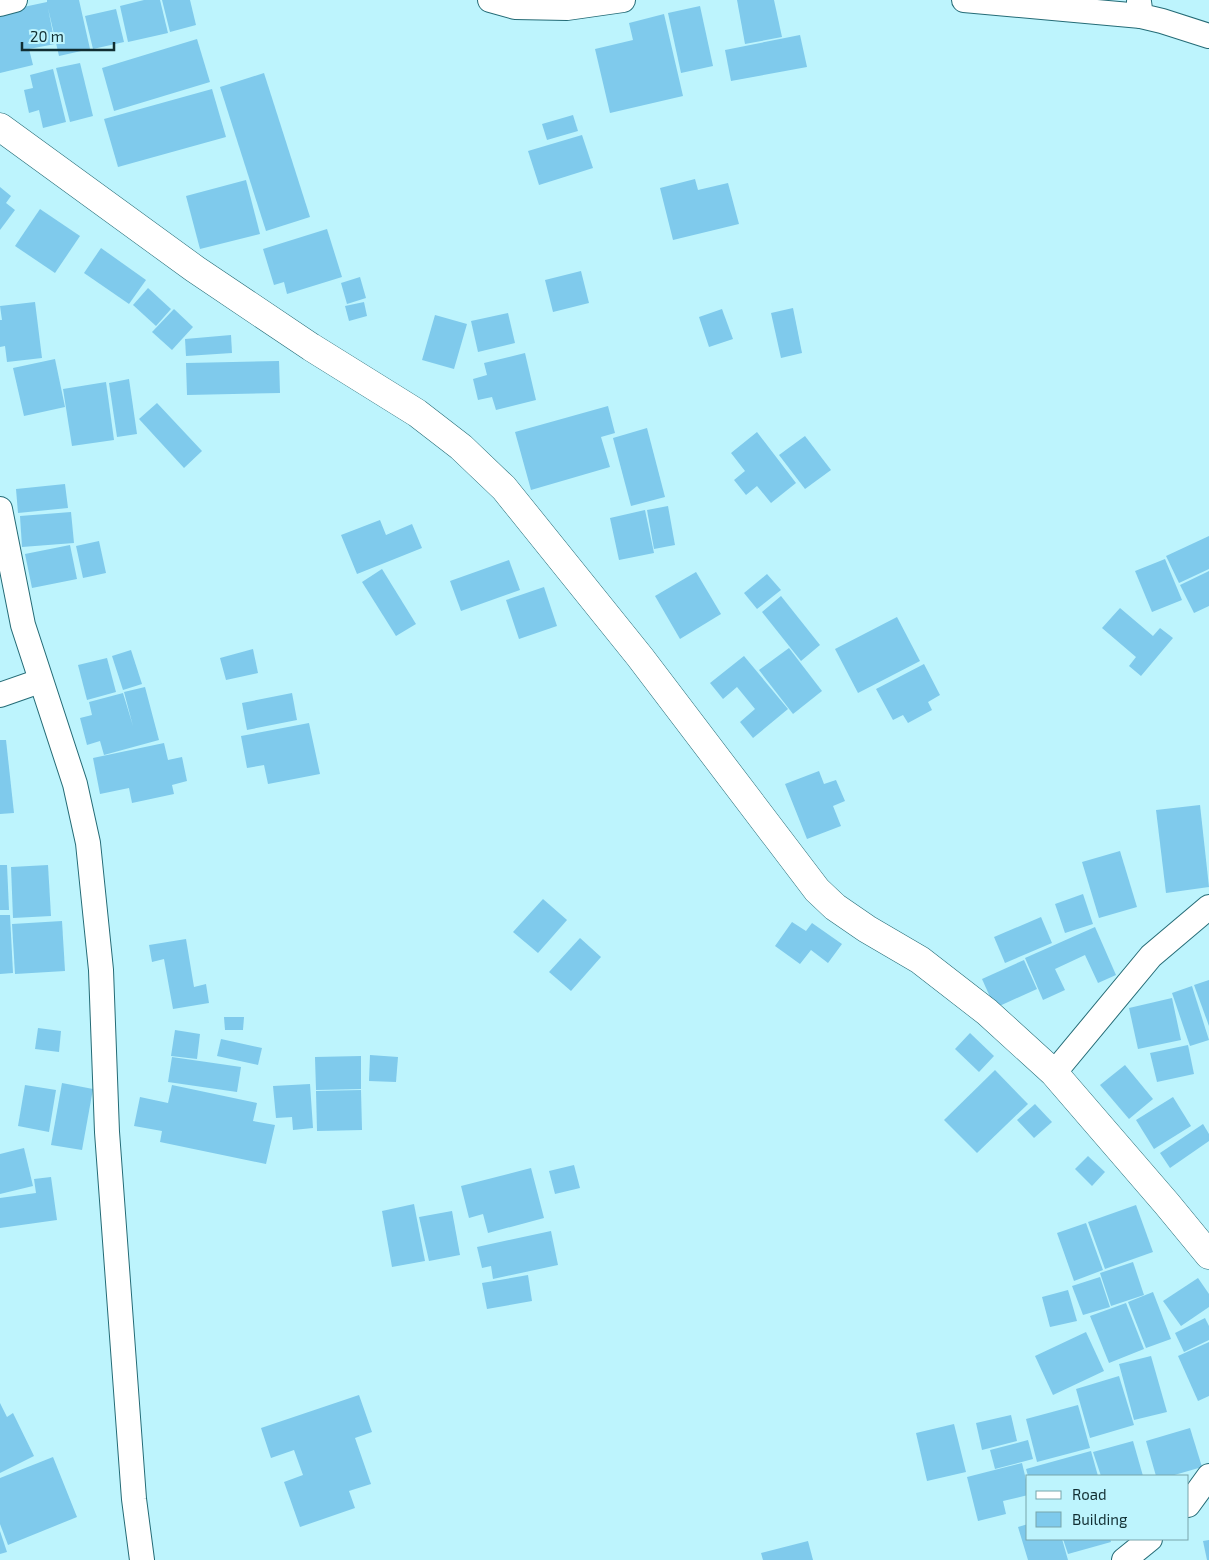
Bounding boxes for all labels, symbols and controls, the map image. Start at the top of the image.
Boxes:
scale bar [22,20,115,52]
text: 20 m [30,27,64,45]
legend [1026,1475,1189,1540]
text: Road [1072,1485,1107,1503]
text: Building [1072,1510,1128,1528]

